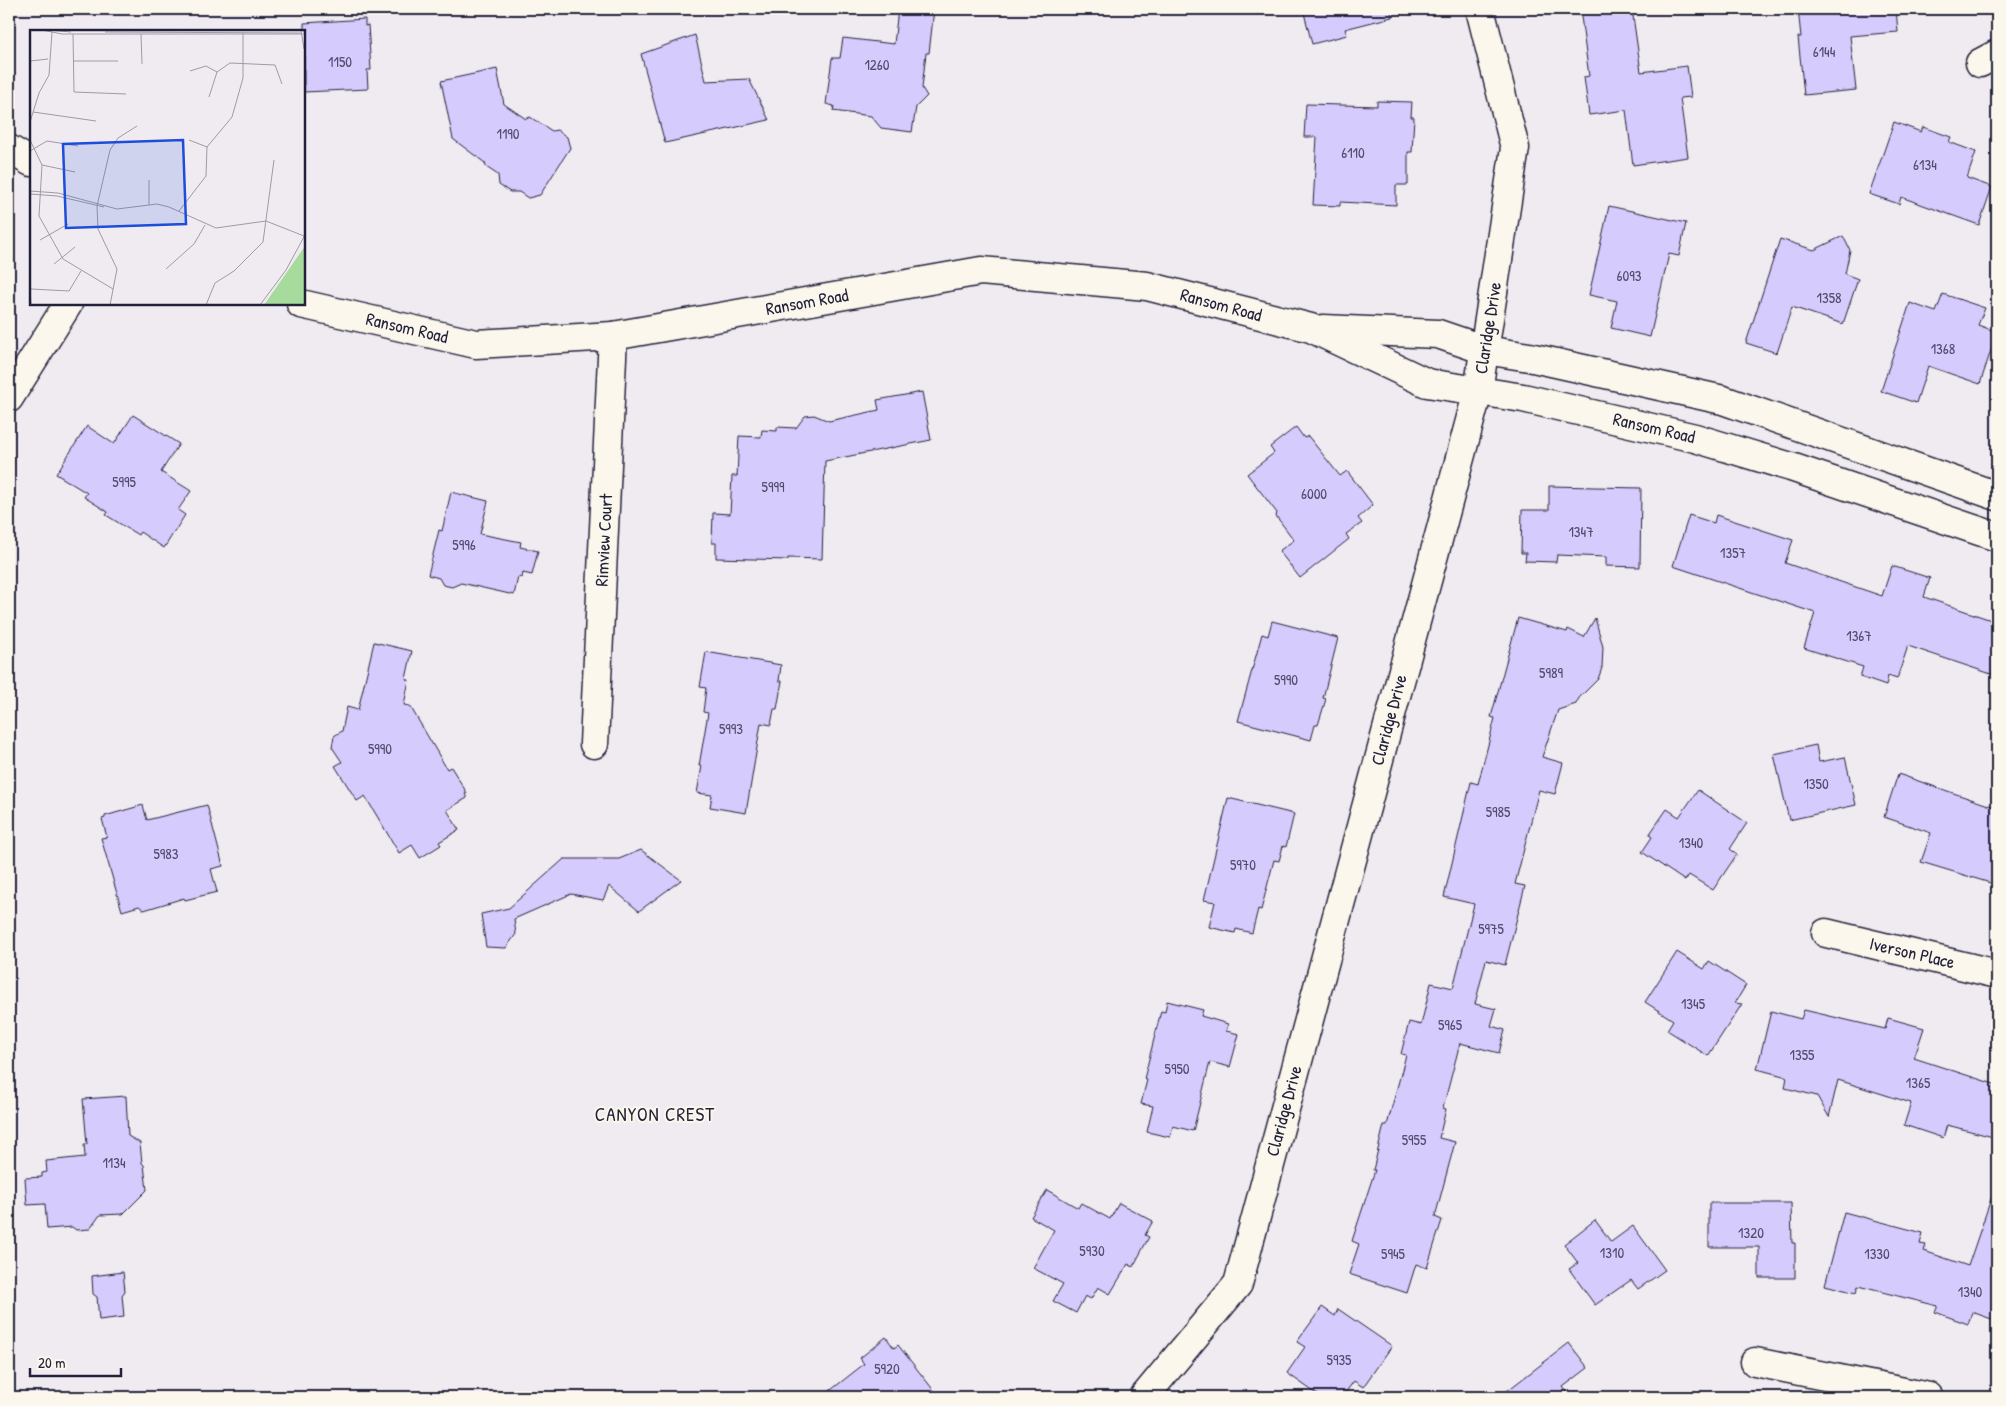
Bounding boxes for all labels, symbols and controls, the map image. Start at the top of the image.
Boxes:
inset map [30,30,305,305]
house number: 6144 [1813,41,1836,62]
house number: 1150 [328,51,352,72]
house number: 1260 [864,54,890,75]
house number: 1190 [496,123,520,144]
house number: 6110 [1341,142,1365,163]
house number: 6134 [1913,154,1937,175]
house number: 6093 [1617,265,1642,286]
street label: Claridge Drive [1468,280,1507,376]
street label: Ransom Road [764,282,850,321]
street label: Ransom Road [1178,282,1265,327]
house number: 1358 [1816,287,1842,308]
street label: Ransom Road [364,306,451,349]
house number: 1368 [1931,338,1955,359]
street label: Ransom Road [1611,406,1698,449]
house number: 5995 [112,471,137,492]
house number: 5999 [762,476,785,497]
house number: 6000 [1301,483,1327,504]
street label: Rimview Court [589,492,618,587]
house number: 1347 [1568,521,1594,542]
house number: 5996 [452,534,476,555]
house number: 1357 [1720,542,1746,563]
house number: 1367 [1846,625,1872,646]
house number: 5989 [1539,662,1563,683]
house number: 5990 [1274,669,1298,690]
street label: Claridge Drive [1364,672,1413,768]
house number: 5993 [719,718,743,739]
house number: 5990 [368,738,392,759]
house number: 1350 [1803,773,1829,794]
house number: 5985 [1486,801,1511,822]
house number: 1340 [1679,832,1704,853]
house number: 5983 [153,843,179,864]
house number: 5970 [1230,854,1256,875]
house number: 5975 [1478,918,1504,939]
street label: Iverson Place [1867,931,1957,974]
house number: 1345 [1681,993,1706,1014]
house number: 5965 [1438,1014,1463,1035]
house number: 1355 [1790,1044,1815,1065]
house number: 5950 [1165,1058,1190,1079]
street label: Claridge Drive [1259,1063,1308,1159]
house number: 1365 [1906,1072,1931,1093]
district label: CANYON CREST [595,1101,715,1127]
house number: 5955 [1402,1129,1427,1150]
house number: 1134 [102,1152,126,1173]
house number: 1320 [1738,1222,1764,1243]
house number: 5930 [1079,1240,1105,1261]
house number: 1310 [1600,1242,1624,1263]
house number: 5945 [1381,1243,1406,1264]
house number: 1330 [1864,1243,1890,1264]
house number: 1340 [1958,1281,1983,1302]
scale bar [30,1346,121,1378]
house number: 5935 [1327,1349,1352,1370]
text: 20 m [38,1352,65,1373]
house number: 5920 [874,1358,900,1379]

